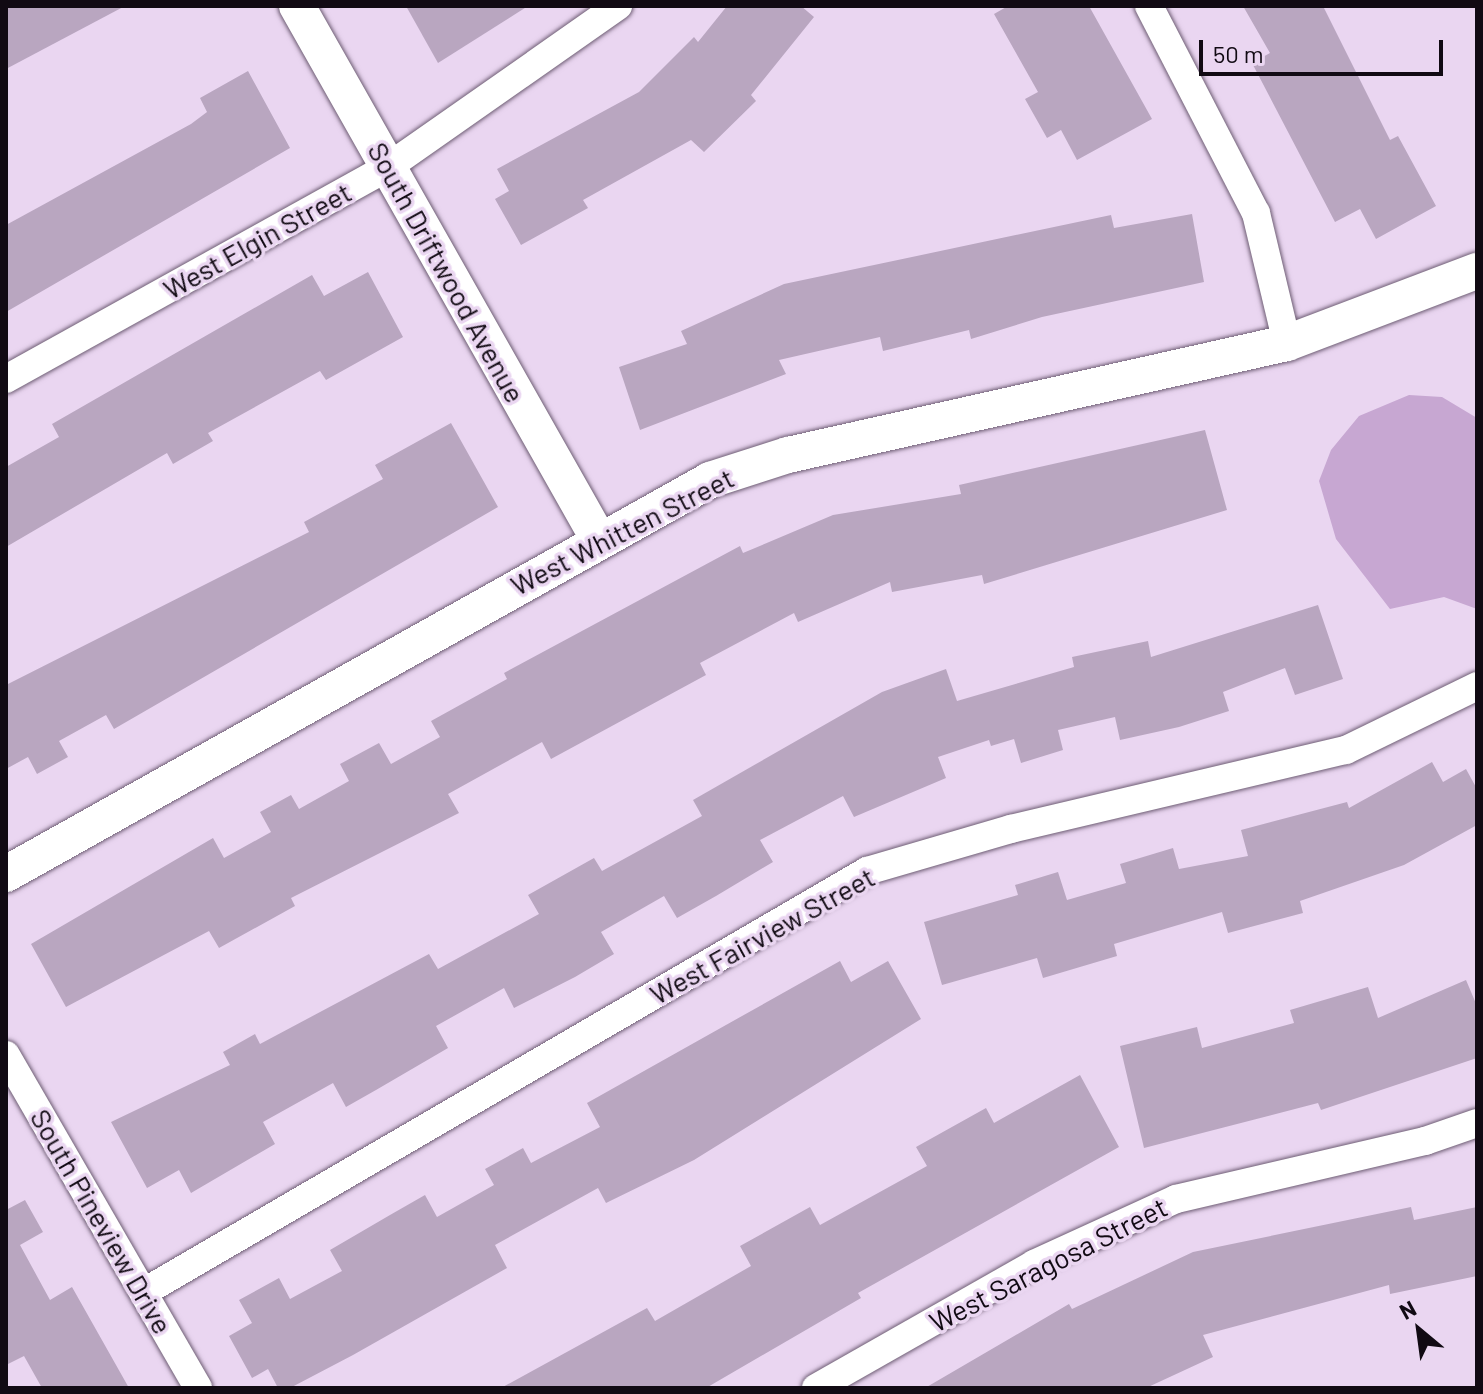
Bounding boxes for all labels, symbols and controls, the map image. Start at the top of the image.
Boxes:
scale bar [1203,24,1447,74]
text: 50 m [1213,39,1264,68]
street label: South Driftwood Avenue [361,136,533,408]
street label: West Elgin Street [157,174,357,306]
street label: West Whitten Street [505,460,739,602]
street label: West Fairview Street [644,859,880,1011]
street label: South Pineview Drive [24,1103,180,1339]
street label: West Saragosa Street [924,1190,1172,1338]
north arrow [1379,1290,1459,1370]
text: N [1395,1294,1420,1324]

